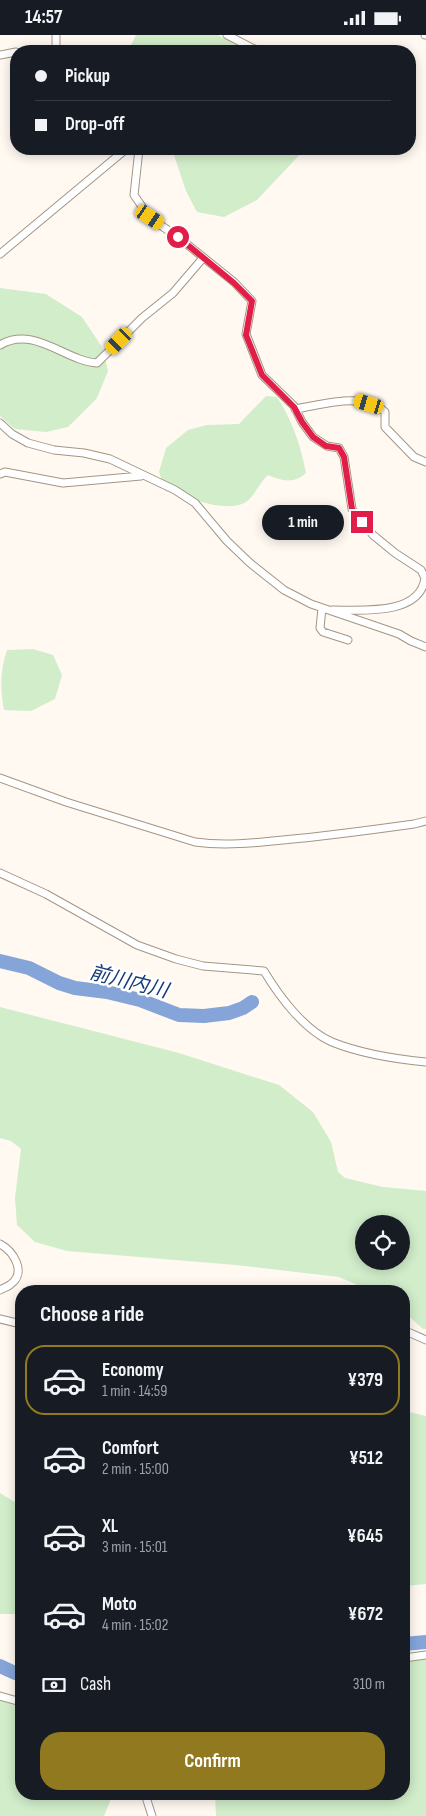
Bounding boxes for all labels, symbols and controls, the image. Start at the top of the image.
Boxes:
text: 14:57 [25,6,62,29]
text: Pickup [65,65,110,88]
text: Drop-off [65,113,125,136]
car [133,202,166,232]
route start [167,226,189,248]
car [103,325,134,357]
car [352,392,385,416]
callout: 1 min [262,505,344,539]
route end [351,511,373,533]
text: 1 min [288,513,318,532]
water label: 前川内川 [87,961,172,1004]
map controls [355,1215,410,1270]
button: locate [355,1215,410,1270]
text: Choose a ride [40,1301,144,1328]
icon: car [42,1358,87,1403]
text: Economy [102,1359,164,1382]
text: ¥379 [347,1369,383,1392]
text: 1 min · 14:59 [102,1382,167,1401]
icon: car [42,1436,87,1481]
text: Comfort [102,1437,159,1460]
text: ¥512 [349,1447,383,1470]
text: 2 min · 15:00 [102,1460,169,1479]
icon: car [42,1514,87,1559]
text: XL [102,1515,118,1538]
text: ¥645 [347,1525,383,1548]
text: 3 min · 15:01 [102,1538,167,1557]
icon: car [42,1592,87,1637]
text: Moto [102,1593,137,1616]
text: ¥672 [348,1603,383,1626]
text: 4 min · 15:02 [102,1616,168,1635]
icon: cash [40,1671,68,1699]
text: Cash [80,1673,111,1696]
text: 310 m [353,1675,385,1694]
button: Confirm [40,1732,385,1790]

